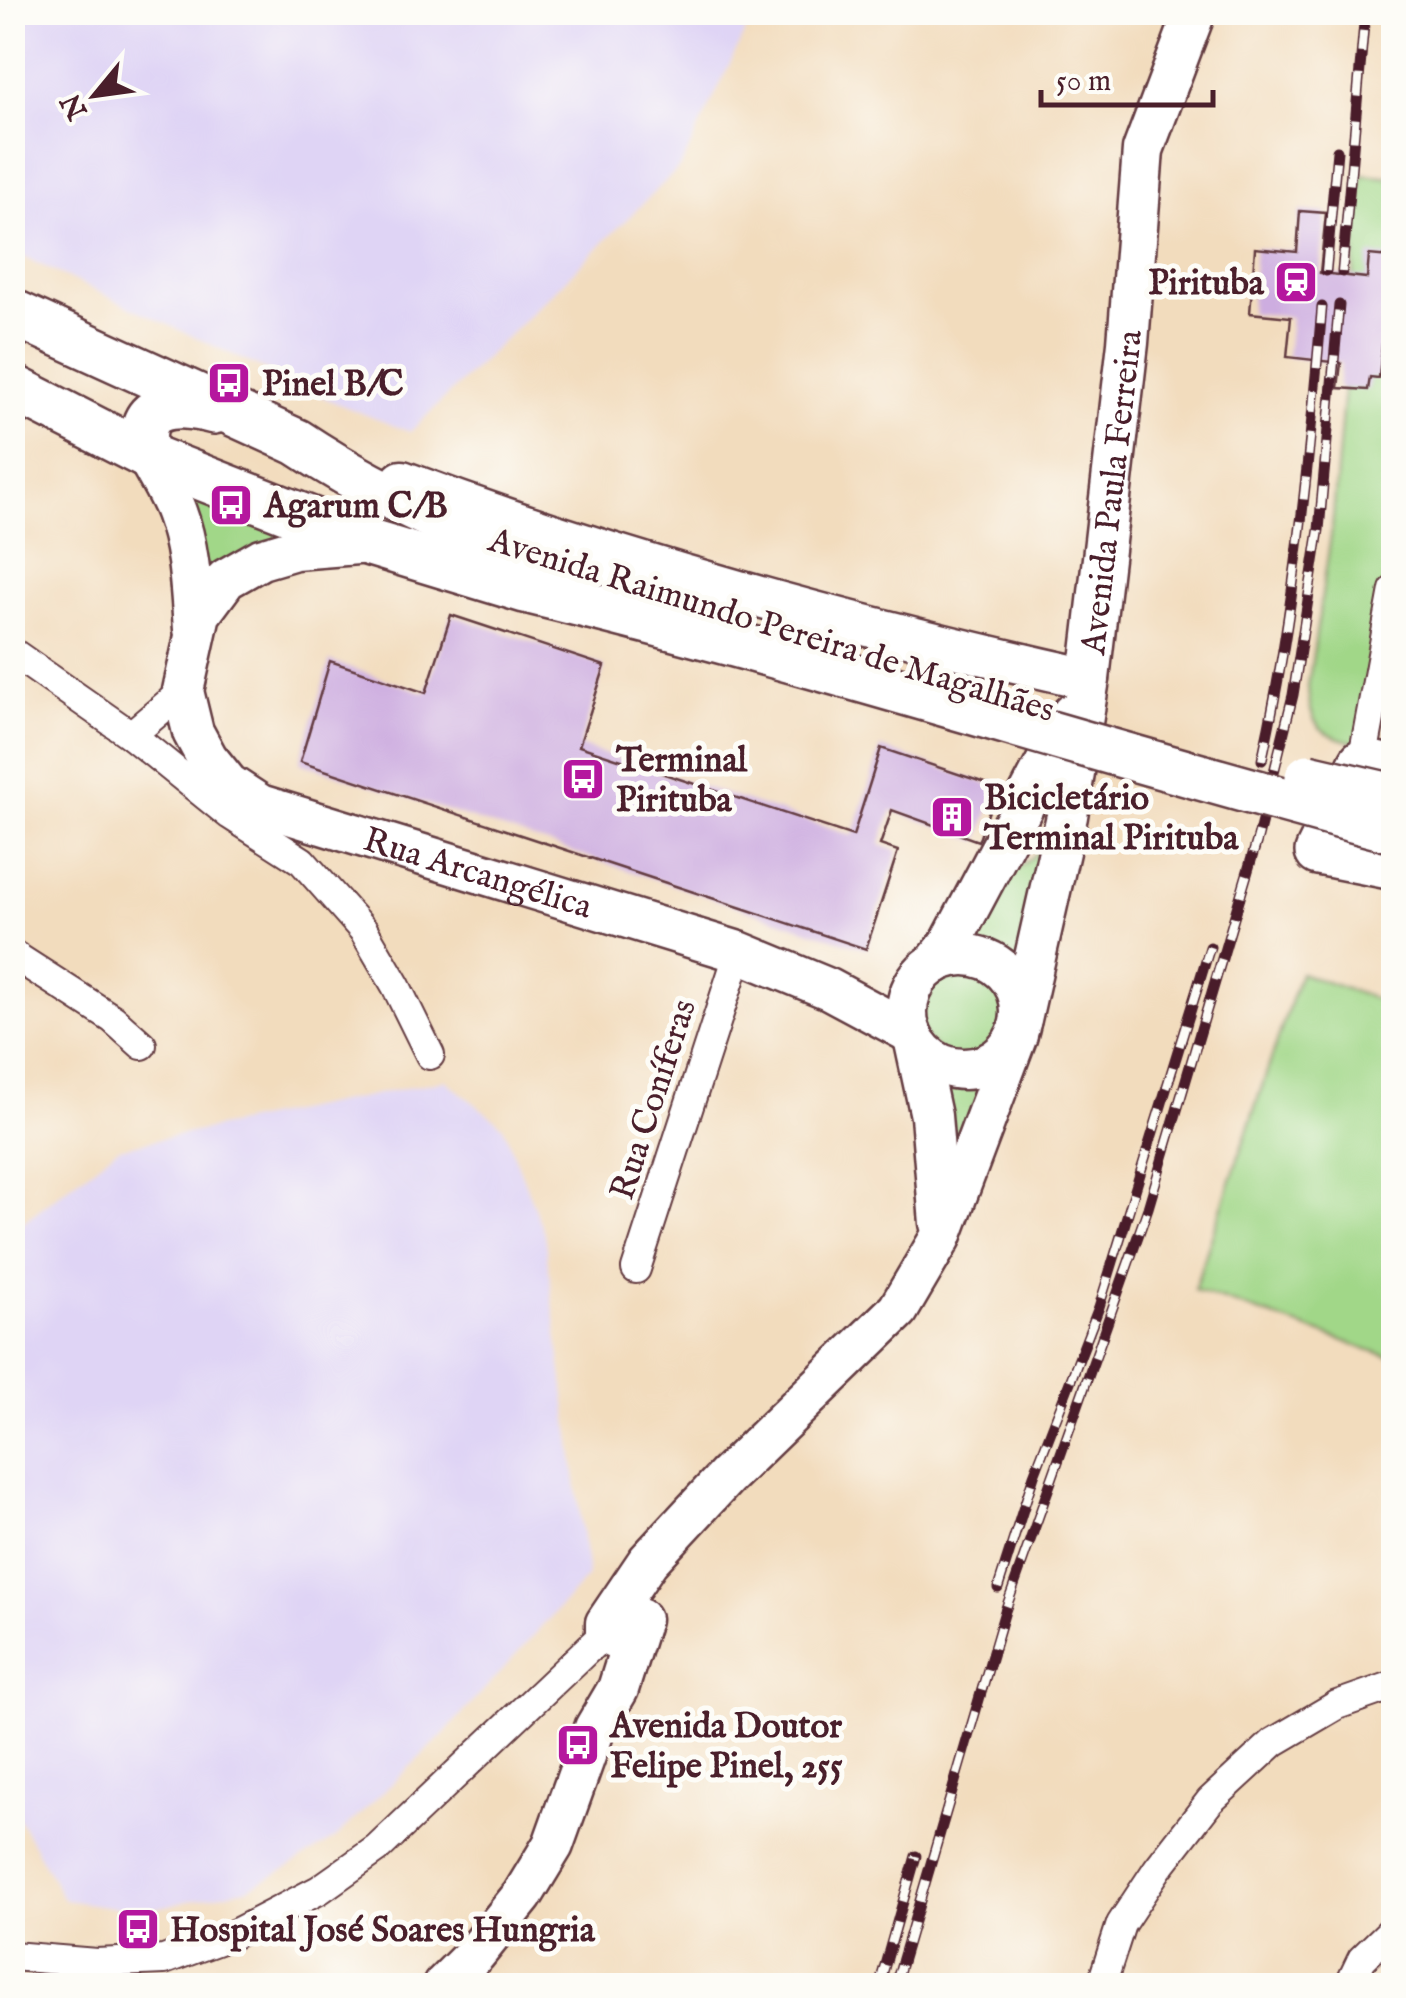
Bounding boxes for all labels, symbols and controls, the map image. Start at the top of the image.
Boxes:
north arrow [45,45,145,145]
scale bar [1041,45,1214,107]
text: 50 m [1056,63,1111,101]
text: N [54,87,97,126]
station icon: Pirituba [1273,259,1319,305]
place label: Pirituba [1148,262,1265,307]
street label: Avenida Paula Ferreira [1072,328,1154,658]
bus stop icon: Pinel B/C [206,360,252,406]
place label: Pinel B/C [262,363,404,408]
bus stop icon: Agarum C/B [208,482,254,528]
place label: Agarum C/B [262,485,448,530]
street label: Avenida Raimundo Pereira de Magalhães [482,518,1060,734]
place label: Terminal Pirituba [615,739,749,824]
bus stop icon: Terminal Pirituba [560,756,606,802]
place label: Bicicletário Terminal Pirituba [983,777,1239,862]
building icon: Bicicletário Terminal Pirituba [929,794,975,840]
street label: Rua Arcangélica [358,818,598,931]
street label: Rua Coníferas [601,994,708,1206]
place label: Avenida Doutor Felipe Pinel, 255 [608,1705,843,1790]
bus stop icon: Avenida Doutor Felipe Pinel, 255 [555,1722,601,1768]
bus stop icon: Hospital José Soares Hungria [115,1906,161,1952]
place label: Hospital José Soares Hungria [170,1909,596,1954]

